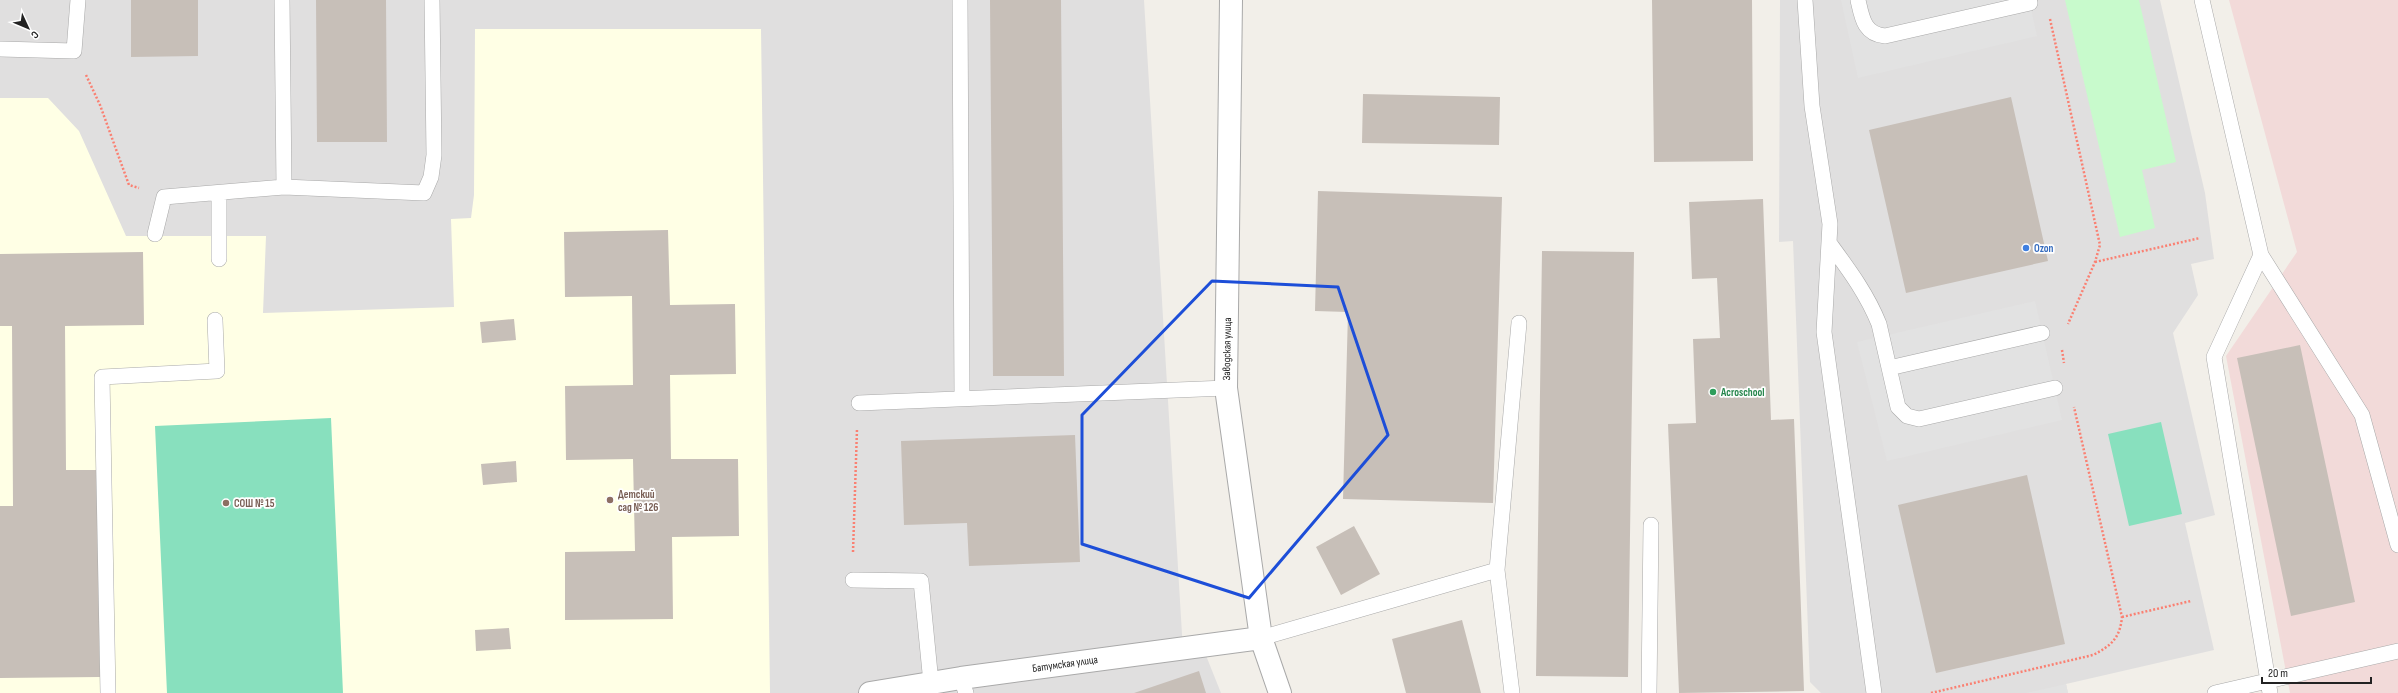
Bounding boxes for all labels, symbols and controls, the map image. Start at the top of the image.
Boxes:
north arrow [8,8,48,48]
text: С [28,28,41,41]
place label: Ozon [2034,242,2054,255]
marker: Ozon [2021,243,2031,253]
street label: Заводская улица [1220,317,1234,381]
place label: Acroschool [1720,386,1765,399]
marker: Acroschool [1708,387,1718,397]
place label: Детский сад № 126 [618,488,658,514]
marker: Детский сад № 126 [605,495,615,505]
place label: СОШ № 15 [234,497,275,510]
marker: СОШ № 15 [221,498,231,508]
street label: Батумская улица [1031,653,1099,675]
scale bar [2262,659,2371,685]
text: 20 m [2268,666,2288,681]

